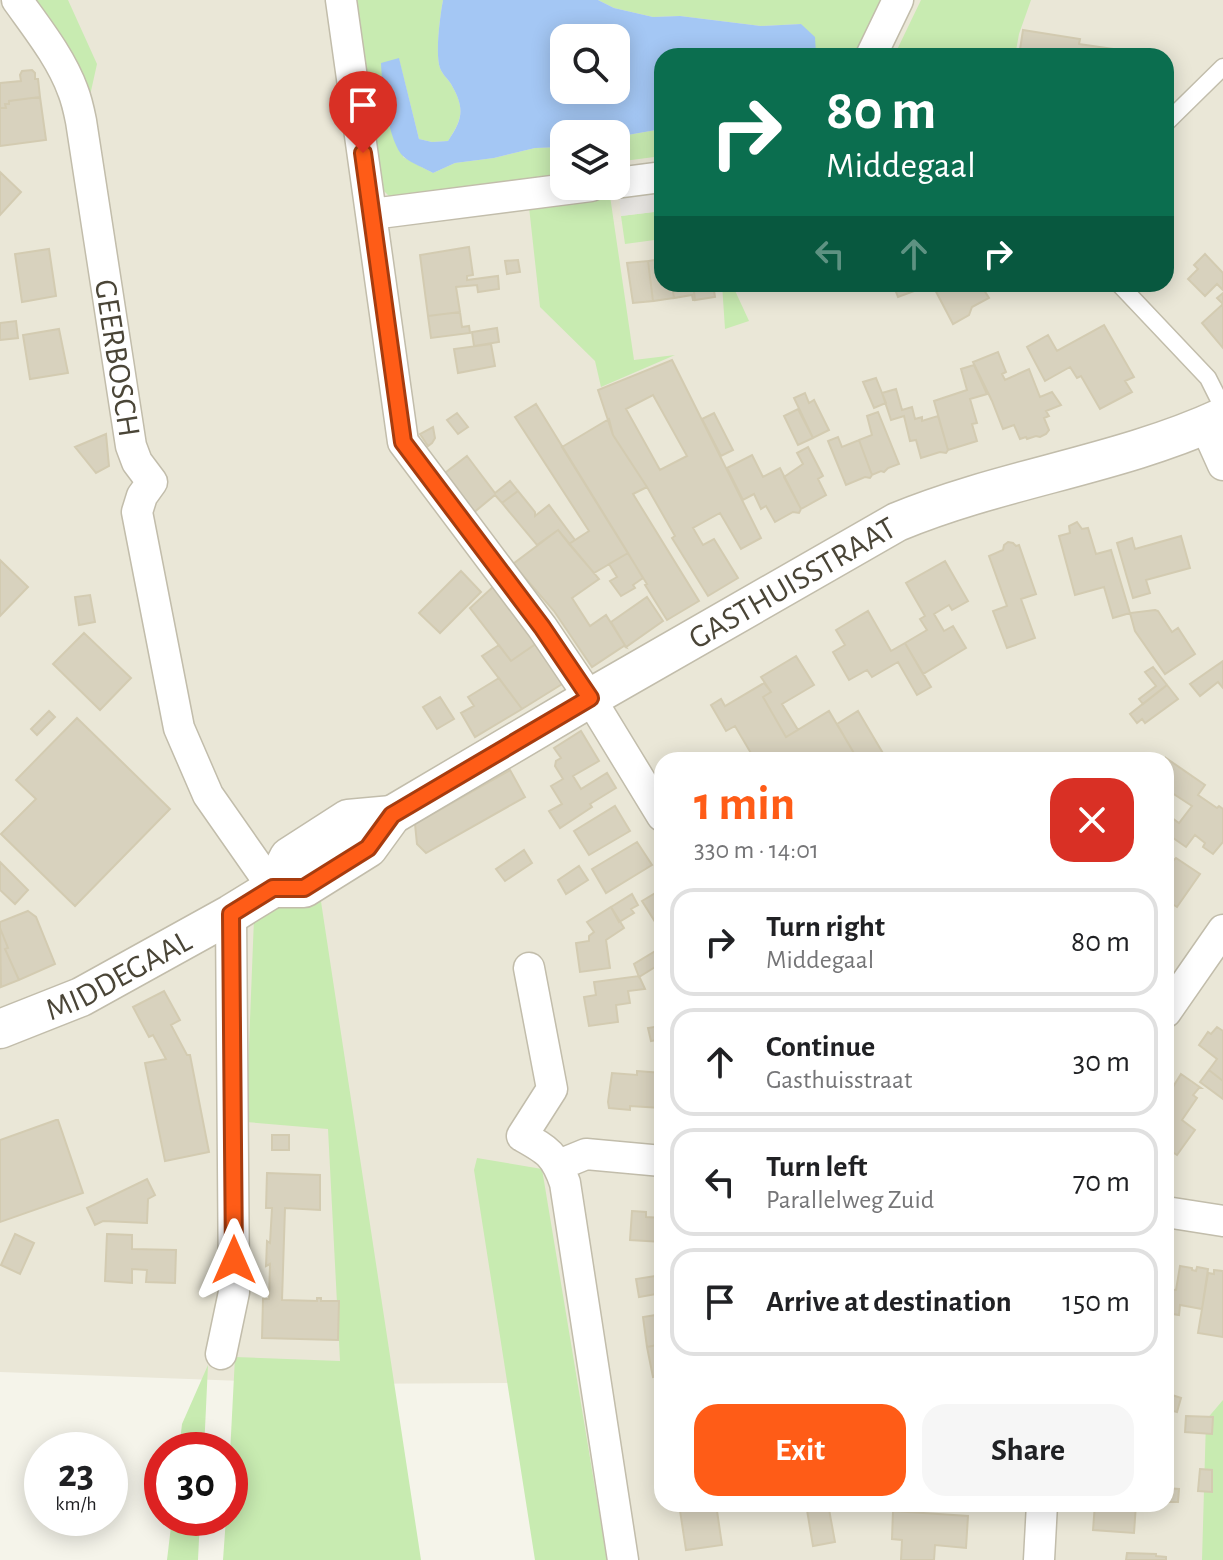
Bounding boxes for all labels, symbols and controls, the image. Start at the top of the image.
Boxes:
map controls [550,24,630,200]
button: search [550,24,630,104]
pin [329,71,397,153]
icon: right [694,80,798,184]
icon: arrive [341,83,385,127]
text: 80 m [826,83,936,139]
button: layers [550,120,630,200]
text: Middegaal [826,148,976,184]
icon: left [808,232,852,276]
icon: ahead [892,232,936,276]
icon: right [976,232,1020,276]
street label: GEERBOSCH [89,277,145,439]
street label: GASTHUISSTRAAT [684,511,902,655]
button: close [1050,778,1134,862]
text: 1 min [694,781,795,829]
text: 330 m · 14:01 [694,837,819,863]
text: Turn right [766,912,885,942]
icon: right [698,920,742,964]
street label: MIDDEGAAL [41,924,197,1026]
text: 80 m [1071,927,1130,957]
text: Middegaal [766,947,874,973]
text: Continue [766,1032,875,1062]
icon: ahead [698,1040,742,1084]
text: 30 m [1073,1047,1130,1077]
text: Gasthuisstraat [766,1067,912,1093]
text: Turn left [766,1152,867,1182]
icon: left [698,1160,742,1204]
text: 70 m [1073,1167,1130,1197]
text: Parallelweg Zuid [766,1187,934,1213]
position arrow [192,1218,276,1302]
icon: arrive [698,1280,742,1324]
text: Arrive at destination [766,1287,1012,1317]
text: 150 m [1062,1287,1130,1317]
button: Exit [694,1404,906,1496]
button: Share [922,1404,1134,1496]
speed limit sign: 30 [144,1432,248,1536]
text: 23 [58,1454,94,1494]
text: km/h [55,1494,97,1514]

